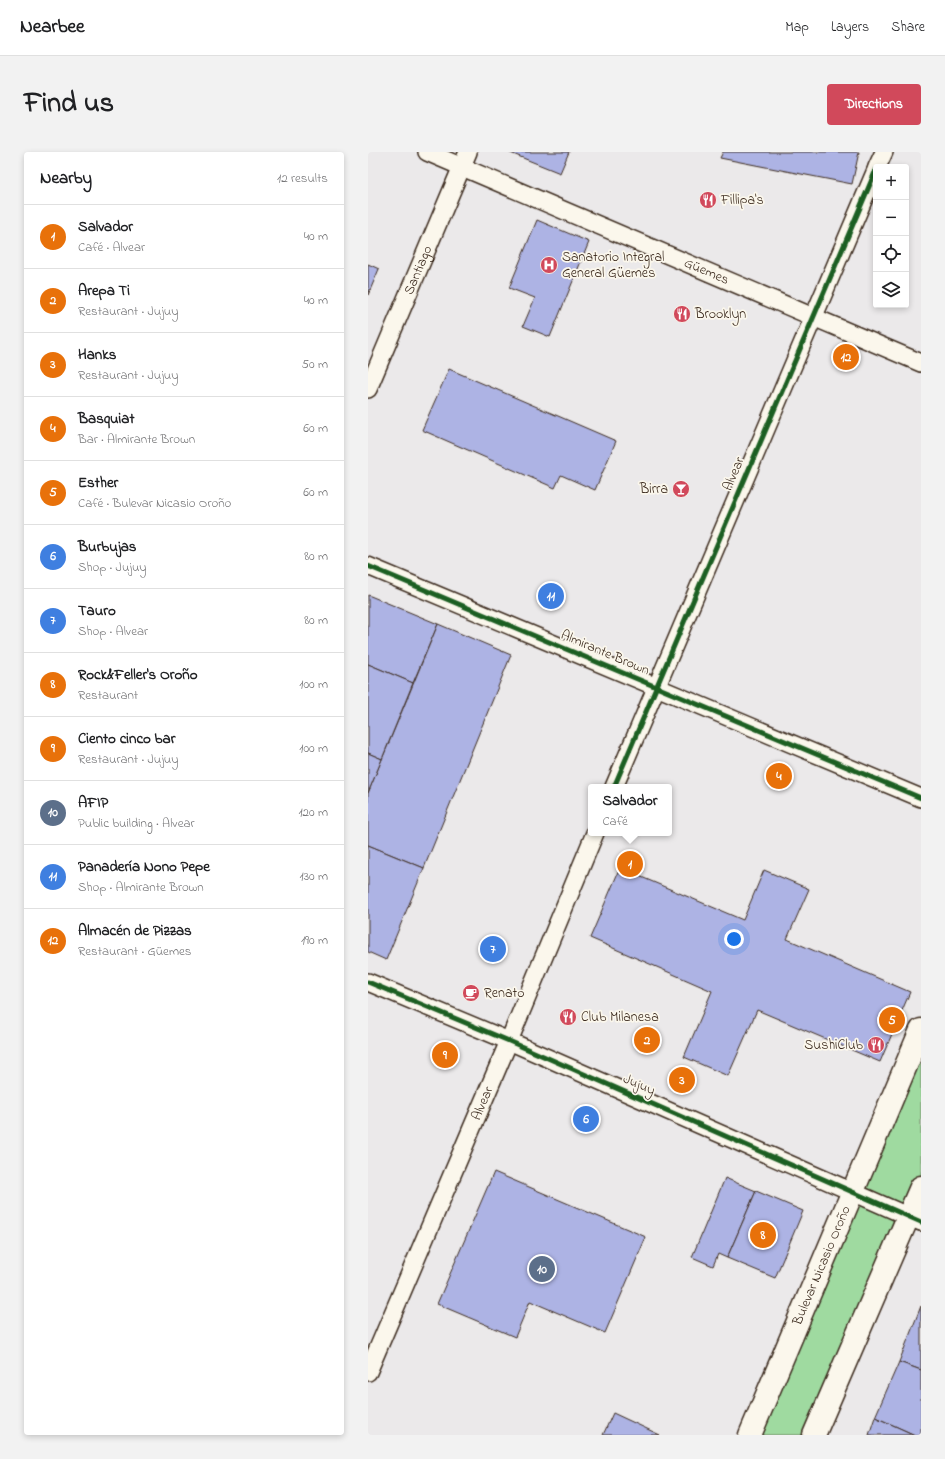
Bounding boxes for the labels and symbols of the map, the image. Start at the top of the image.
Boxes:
restaurant icon: Fillipa's [698,190,718,210]
place label: Fillipa's [720,190,764,211]
street label: Santiago [398,242,438,298]
place label: Sanatorio Integral General Güemes [562,247,664,284]
street label: Güemes [681,252,732,290]
hospital icon: Sanatorio Integral General Güemes [539,255,559,275]
restaurant icon: Brooklyn [672,304,692,324]
place label: Brooklyn [694,304,746,326]
pin: 12 [833,342,859,372]
street label: Alvear [717,453,751,494]
place label: Birra [639,479,668,500]
bar icon: Birra [671,479,691,499]
pin: 11 [538,581,564,611]
street label: Almirante Brown [557,625,653,681]
pin: 4 [766,761,792,791]
pin: 1 [617,849,643,879]
your location [724,929,744,949]
pin: 7 [480,934,506,964]
cafe icon: Renato [461,983,481,1003]
place label: Renato [484,983,524,1004]
pin: 5 [879,1005,905,1035]
restaurant icon: Club Milanesa [558,1007,578,1027]
place label: Club Milanesa [581,1007,659,1028]
pin: 2 [634,1025,660,1055]
place label: SushiClub [804,1035,864,1056]
restaurant icon: SushiClub [866,1035,886,1055]
pin: 9 [432,1040,458,1070]
pin: 3 [669,1065,695,1095]
street label: Jujuy [619,1069,659,1102]
street label: Alvear [466,1083,499,1124]
pin: 6 [573,1104,599,1134]
street label: Bulevar Nicasio Oroño [787,1202,856,1329]
pin: 8 [750,1220,776,1250]
pin: 10 [529,1254,555,1284]

